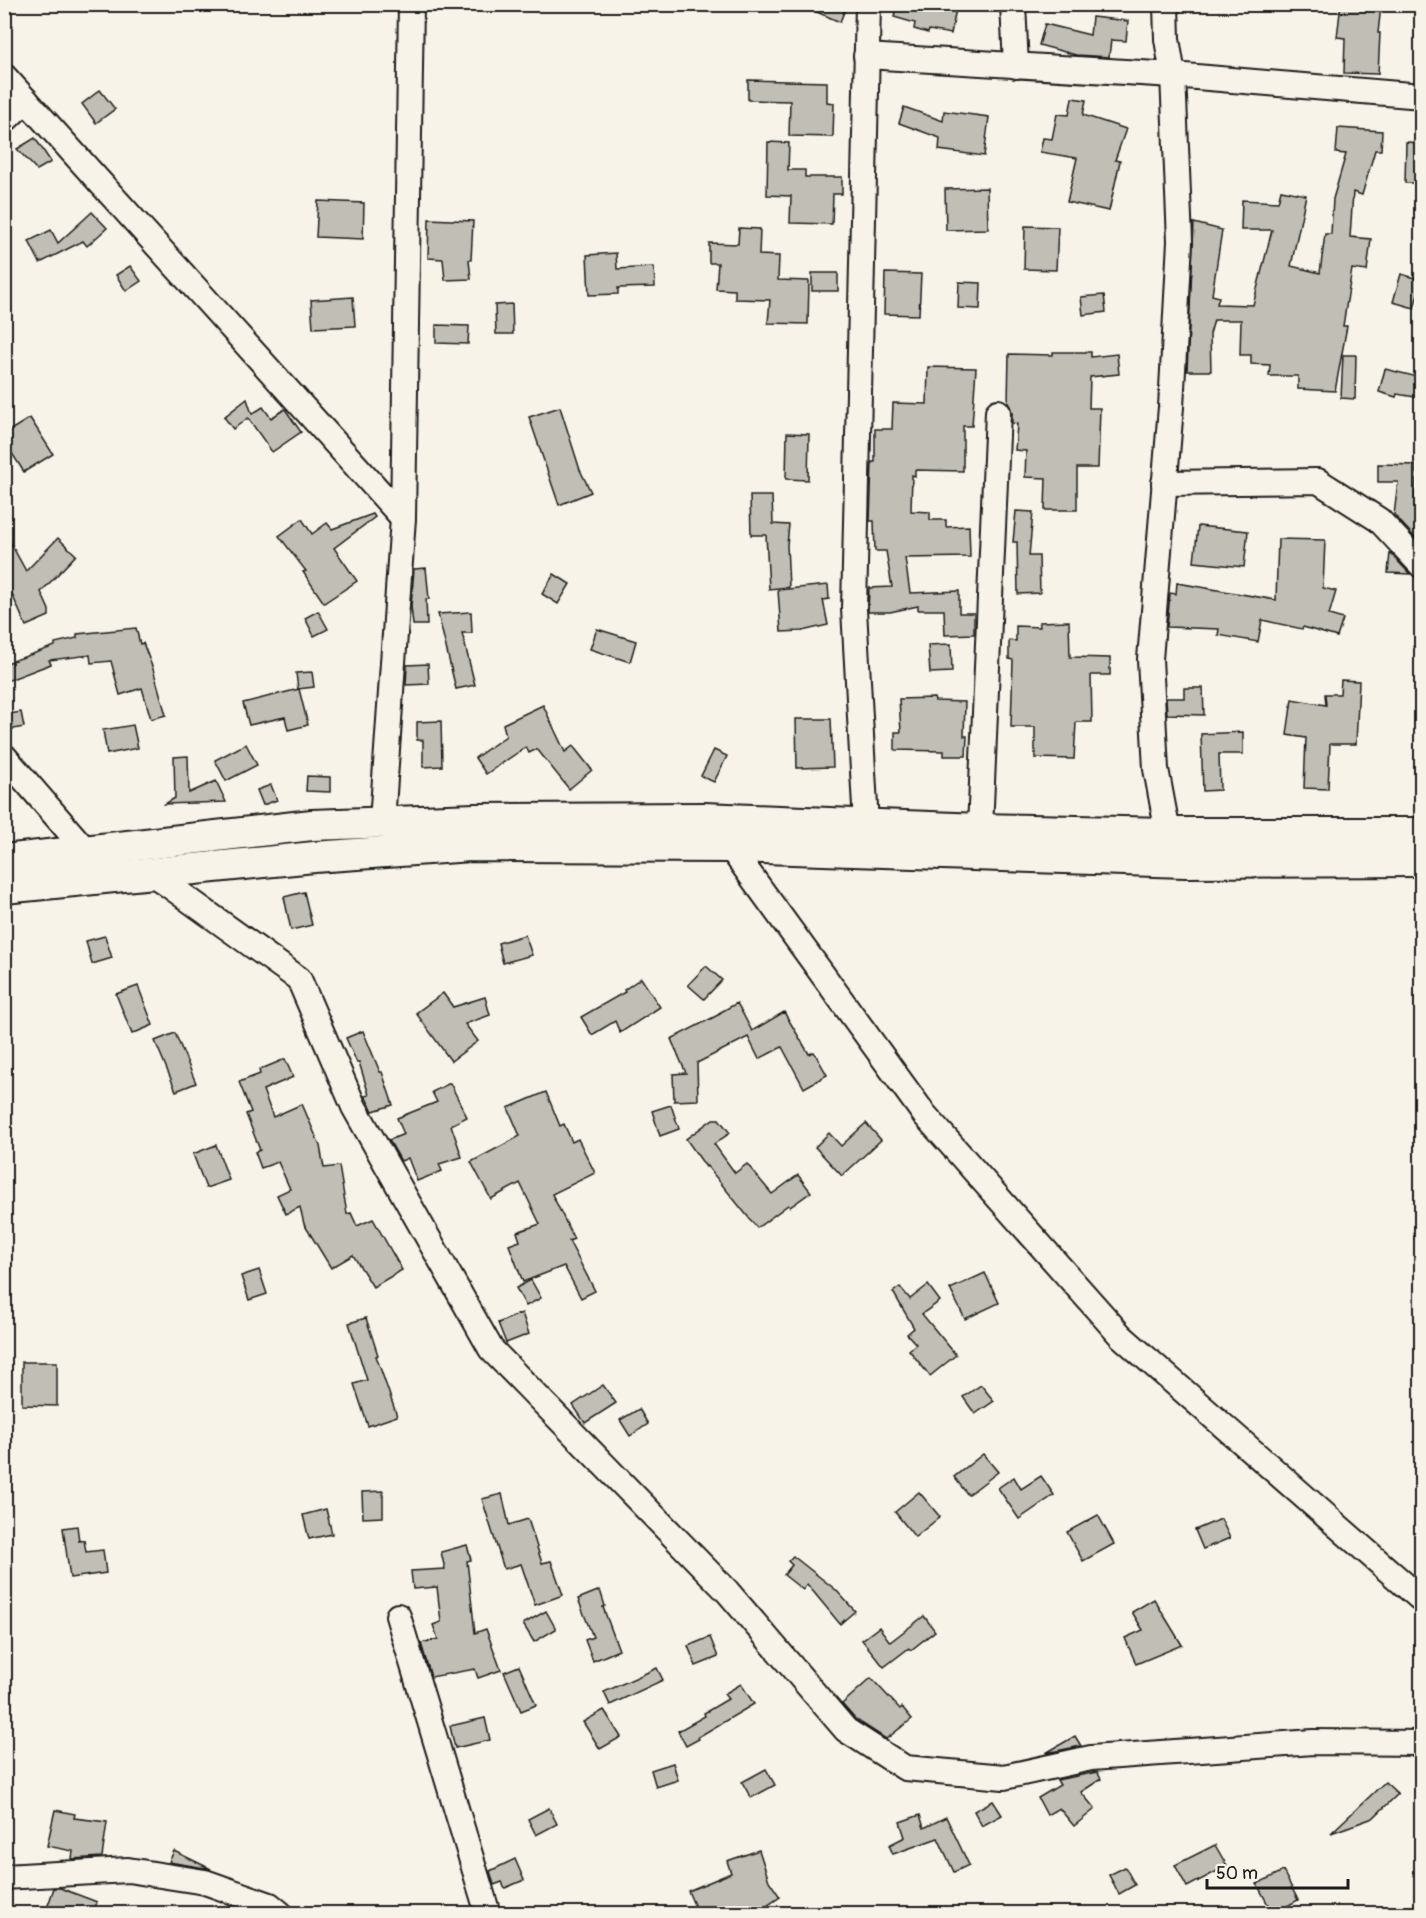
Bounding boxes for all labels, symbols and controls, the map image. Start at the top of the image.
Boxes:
scale bar [1207,1852,1348,1890]
text: 50 m [1216,1862,1258,1885]

